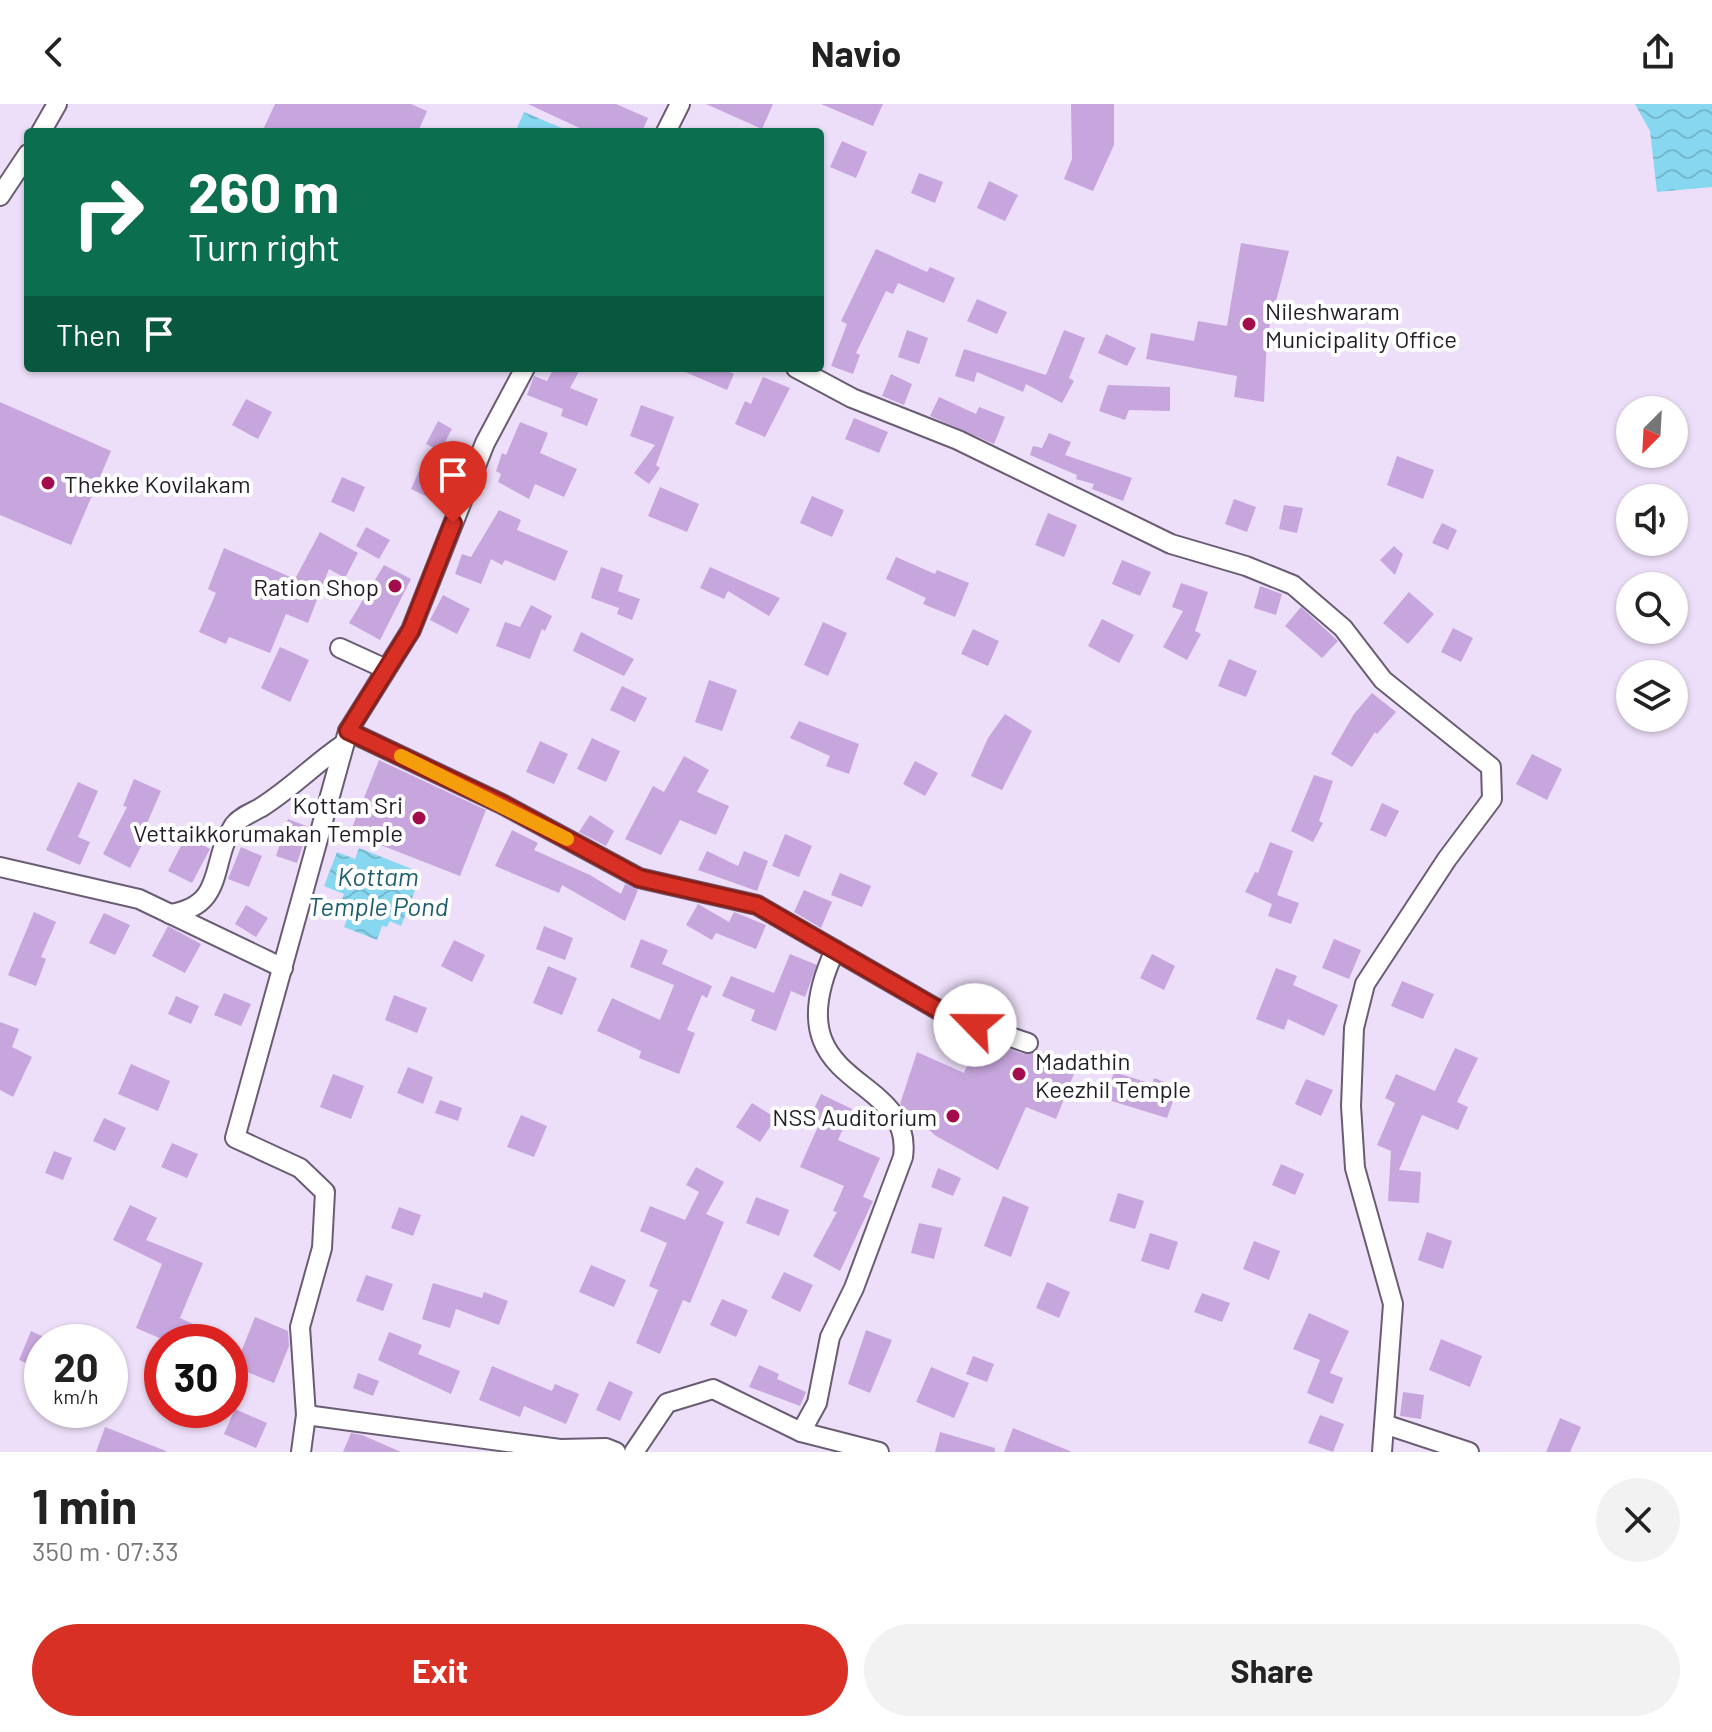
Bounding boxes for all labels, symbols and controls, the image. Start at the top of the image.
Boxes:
icon: back [32,30,76,74]
icon: share [1636,30,1680,74]
text: Navio [811,31,901,74]
text: 260 m [188,157,339,224]
icon: right [56,160,160,264]
text: Turn right [188,225,340,268]
place label: Nileshwaram Municipality Office [1265,296,1457,353]
icon: arrive [137,312,181,356]
marker: Nileshwaram Municipality Office [1240,315,1258,333]
text: Then [56,316,121,352]
north arrow [1616,396,1688,468]
map controls [1616,396,1688,732]
pin [419,441,487,523]
icon: arrive [431,453,475,497]
place label: Thekke Kovilakam [64,469,251,498]
marker: Thekke Kovilakam [39,474,57,492]
button: sound [1616,484,1688,556]
place label: Ration Shop [253,572,379,601]
button: search [1616,572,1688,644]
marker: Ration Shop [386,577,404,595]
button: layers [1616,660,1688,732]
place label: Kottam Sri Vettaikkorumakan Temple [133,790,403,847]
marker: Kottam Sri Vettaikkorumakan Temple [410,809,428,827]
water label: Kottam Temple Pond [308,860,448,921]
position arrow [933,983,1017,1067]
place label: Madathin Keezhil Temple [1035,1046,1191,1103]
marker: Madathin Keezhil Temple [1010,1065,1028,1083]
place label: NSS Auditorium [772,1102,937,1131]
marker: NSS Auditorium [944,1107,962,1125]
speed limit sign: 30 [144,1324,248,1428]
text: 20 [53,1342,99,1390]
text: km/h [53,1384,99,1408]
text: 1 min [32,1476,137,1534]
button: close [1596,1478,1680,1562]
text: 350 m · 07:33 [32,1535,179,1566]
button: Exit [32,1624,848,1716]
button: Share [864,1624,1680,1716]

